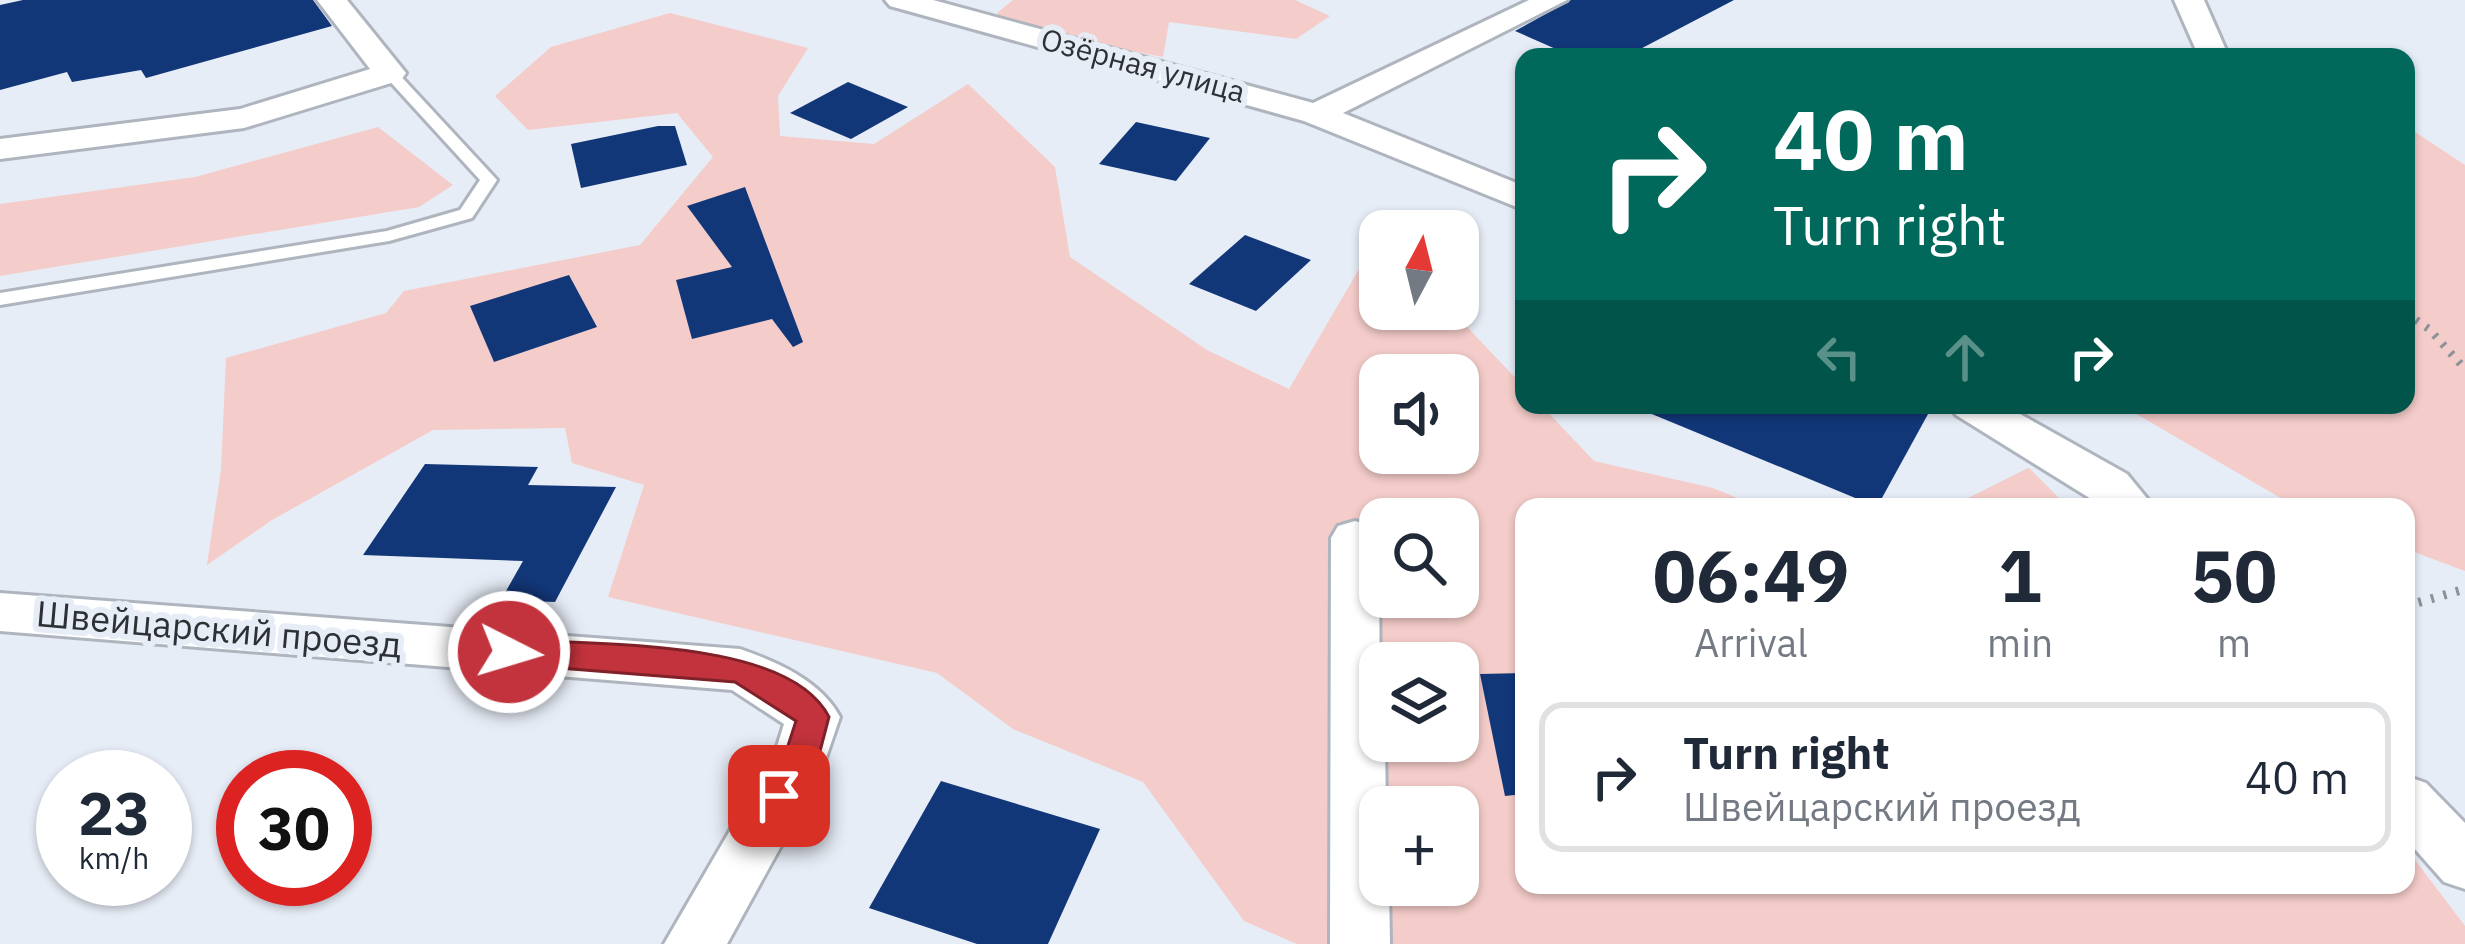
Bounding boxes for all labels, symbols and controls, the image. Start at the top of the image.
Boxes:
street label: Озёрная улица [1037,19,1250,111]
text: 40 m [1773,84,1969,193]
icon: right [1575,96,1731,252]
text: Turn right [1773,190,2007,260]
north arrow [1359,210,1479,330]
map controls [1359,210,1479,906]
icon: left [1806,324,1872,390]
icon: ahead [1932,324,1998,390]
icon: right [2058,324,2124,390]
button: sound [1359,354,1479,474]
button: search [1359,498,1479,618]
text: 06:49 [1653,528,1849,622]
text: 1 [1998,528,2042,622]
text: 50 [2191,528,2277,622]
street label: Швейцарский проезд [34,589,404,668]
position arrow [446,589,572,715]
text: Arrival [1694,617,1808,668]
text: min [1987,617,2053,668]
text: m [2217,617,2251,668]
button: layers [1359,642,1479,762]
text: Turn right [1683,723,1890,781]
icon: right [1581,744,1647,810]
pin [728,745,830,847]
text: 40 m [2245,748,2349,806]
speed limit sign: 30 [216,750,372,906]
icon: arrive [746,763,812,829]
text: 23 [78,773,150,852]
text: Швейцарский проезд [1683,781,2080,832]
button: + [1359,786,1479,906]
text: km/h [79,838,149,877]

